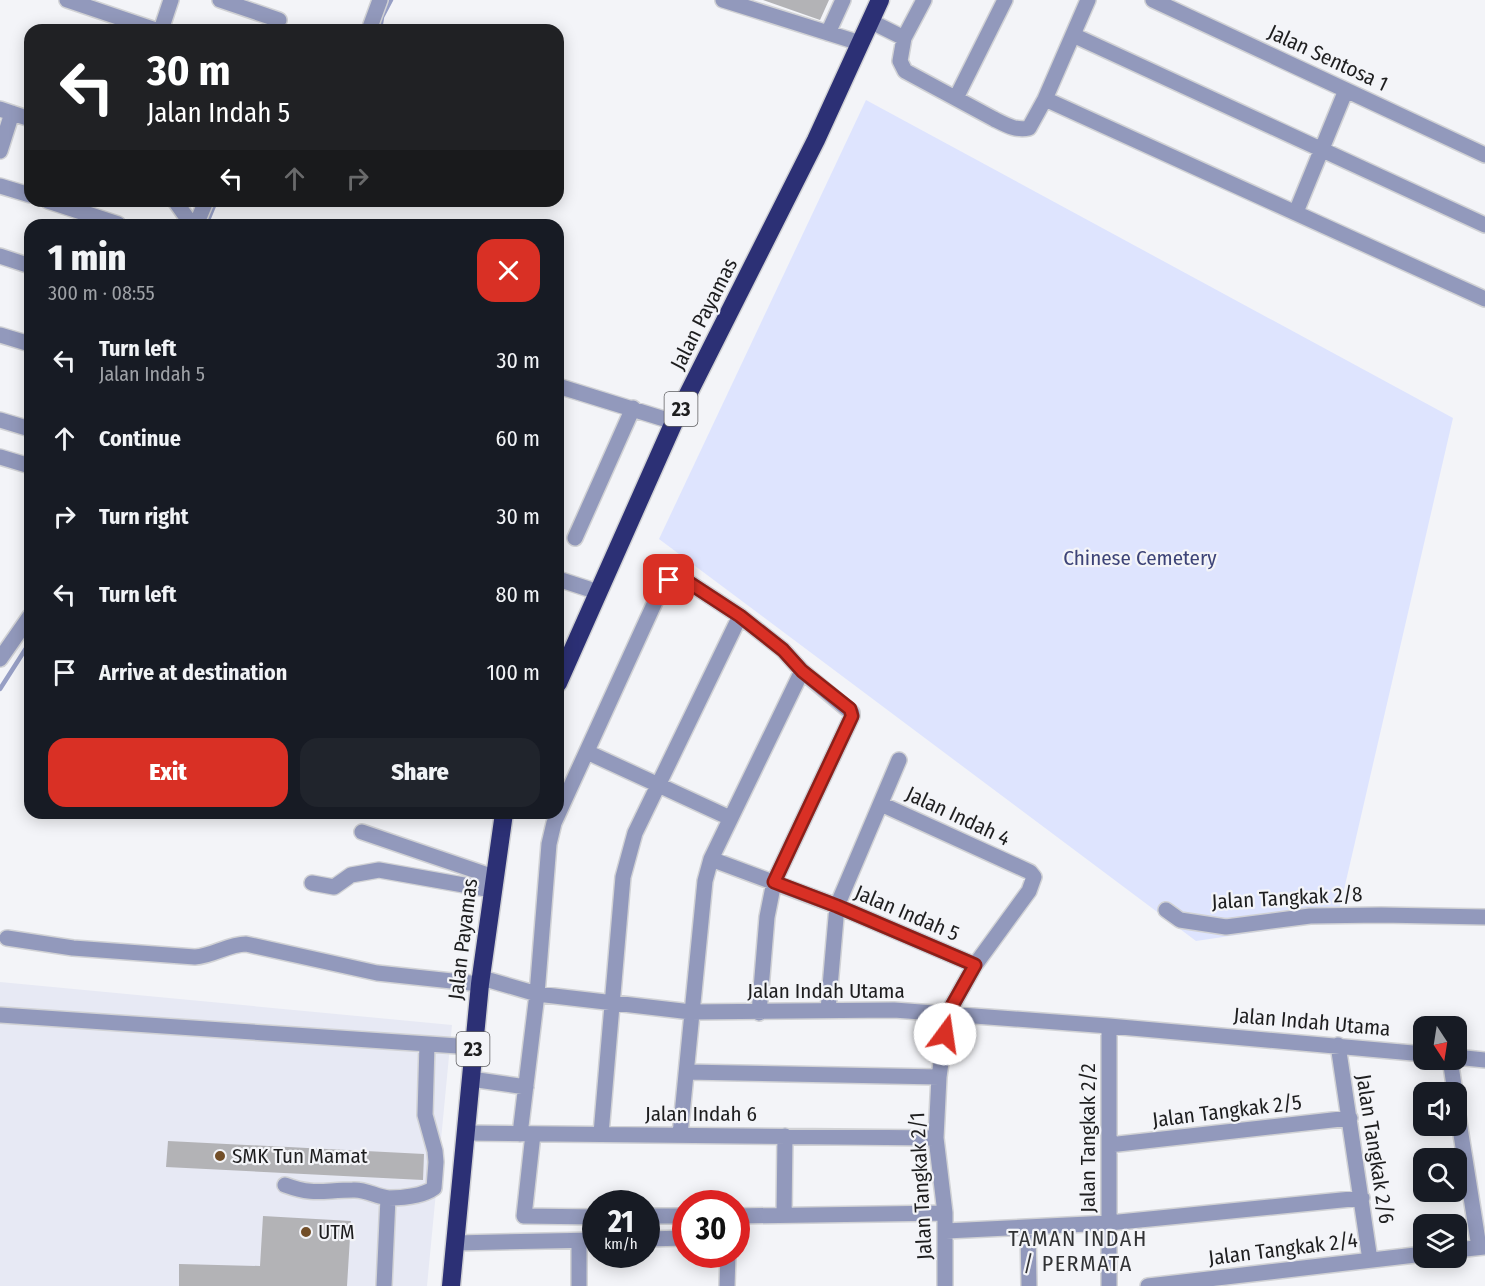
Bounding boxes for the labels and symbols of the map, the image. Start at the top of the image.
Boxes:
street label: Jalan Sentosa 1 [1264,19,1392,97]
street label: Jalan Payamas [665,254,743,374]
road number: 23 [664,392,698,426]
park label: Chinese Cemetery [1063,545,1217,571]
pin [643,554,694,605]
street label: Jalan Indah 4 [902,781,1014,851]
street label: Jalan Payamas [443,877,483,1001]
street label: Jalan Indah 5 [851,879,963,947]
street label: Jalan Tangkak 2/8 [1211,881,1363,915]
street label: Jalan Indah Utama [747,978,905,1004]
position arrow [913,1002,977,1066]
street label: Jalan Indah Utama [1232,1002,1392,1042]
north arrow [1413,1016,1467,1070]
road number: 23 [456,1032,490,1066]
street label: Jalan Tangkak 2/2 [1075,1063,1101,1213]
street label: Jalan Tangkak 2/6 [1350,1072,1400,1226]
street label: Jalan Tangkak 2/5 [1151,1089,1303,1133]
street label: Jalan Indah 6 [645,1101,757,1127]
street label: Jalan Tangkak 2/1 [904,1111,938,1261]
place label: SMK Tun Mamat [232,1143,368,1169]
marker: SMK Tun Mamat [213,1149,227,1163]
speed limit sign: 30 [672,1190,750,1268]
place label: UTM [318,1219,355,1245]
marker: UTM [299,1225,313,1239]
district label: TAMAN INDAH / PERMATA [1008,1225,1148,1277]
street label: Jalan Tangkak 2/4 [1207,1227,1359,1271]

